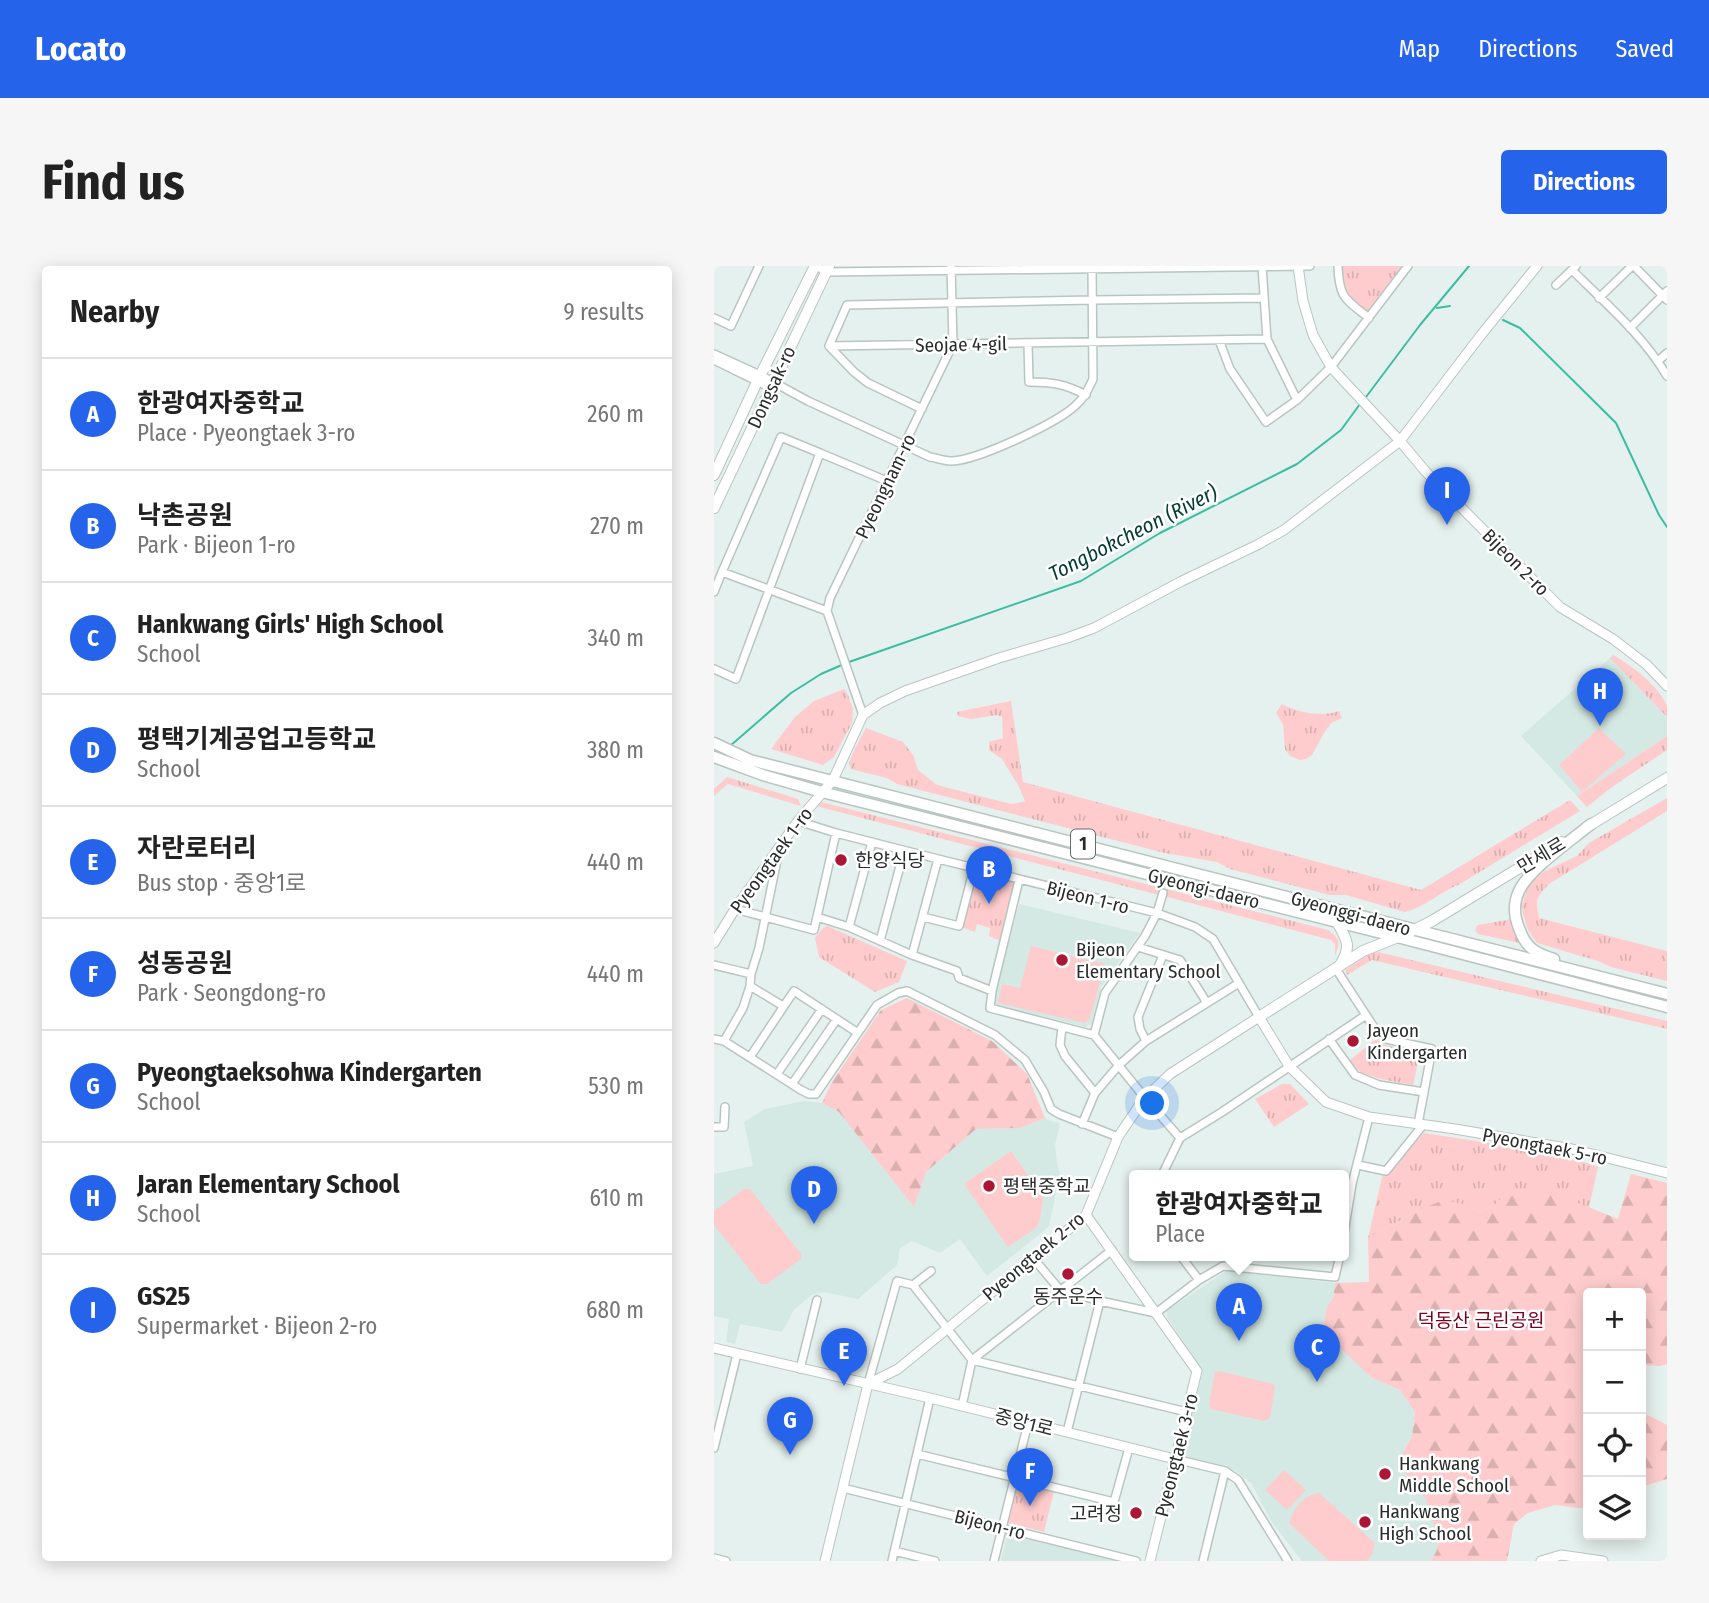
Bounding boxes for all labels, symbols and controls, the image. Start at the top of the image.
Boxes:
text: Locato [35,29,126,69]
text: Map [1399,35,1440,63]
text: Directions [1478,35,1577,63]
text: Saved [1615,35,1674,63]
button: Directions [1501,150,1667,214]
text: Find us [42,153,185,212]
text: Nearby [70,294,159,330]
text: 9 results [563,298,644,326]
street label: Seojae 4-gil [915,332,1007,357]
street label: Dongsak-ro [742,342,801,432]
text: 한광여자중학교 [137,388,304,419]
text: A [87,400,99,428]
text: 260 m [587,400,644,428]
text: Place · Pyeongtaek 3-ro [137,419,355,447]
street label: Pyeongnam-ro [850,430,921,542]
pin: I [1424,467,1470,525]
water label: Tongbokcheon (River) [1044,479,1222,587]
text: 낙촌공원 [137,500,233,531]
text: B [87,512,99,540]
text: 270 m [590,512,644,540]
street label: Bijeon 2-ro [1477,524,1554,601]
text: Park · Bijeon 1-ro [137,531,296,559]
text: Hankwang Girls' High School [137,609,443,640]
text: C [87,624,99,652]
text: 340 m [588,624,644,652]
text: School [137,640,201,668]
pin: H [1577,668,1623,726]
text: 평택기계공업고등학교 [137,724,376,755]
text: D [86,736,100,764]
text: 380 m [587,736,644,764]
text: School [137,755,201,783]
street label: Pyeongtaek 1-ro [725,803,818,918]
road number: 1 [1071,830,1095,858]
street label: 만세로 [1513,832,1570,879]
text: 자란로터리 [137,833,257,864]
pin: B [966,846,1012,904]
text: E [88,848,98,876]
text: 440 m [587,848,644,876]
place label: 한양식당 [855,849,925,872]
marker: 한양식당 [833,852,849,868]
street label: Gyeongi-daero [1146,863,1262,913]
text: Bus stop · 중앙1로 [137,869,306,897]
street label: Bijeon 1-ro [1044,876,1132,919]
street label: Gyeonggi-daero [1288,886,1413,941]
place label: Bijeon Elementary School [1076,938,1221,983]
text: 성동공원 [137,948,233,979]
marker: Bijeon Elementary School [1054,952,1070,968]
text: F [88,960,98,988]
text: 440 m [587,960,644,988]
text: Park · Seongdong-ro [137,979,326,1007]
place label: Jayeon Kindergarten [1367,1019,1468,1064]
marker: Jayeon Kindergarten [1345,1033,1361,1049]
text: Pyeongtaeksohwa Kindergarten [137,1057,482,1088]
text: G [86,1072,100,1100]
text: 530 m [588,1072,644,1100]
your location [1135,1086,1169,1120]
text: School [137,1088,201,1116]
street label: Pyeongtaek 5-ro [1481,1123,1609,1170]
pin: D [791,1166,837,1224]
text: Jaran Elementary School [137,1169,400,1200]
popup [1129,1170,1349,1261]
place label: 평택중학교 [1003,1175,1090,1198]
marker: 평택중학교 [981,1178,997,1194]
text: H [86,1184,100,1212]
text: 610 m [590,1184,644,1212]
text: 한광여자중학교 [1155,1189,1323,1220]
text: School [137,1200,201,1228]
street label: Pyeongtaek 2-ro [978,1207,1089,1306]
text: Place [1155,1220,1205,1248]
marker: 동주운수 [1060,1266,1076,1282]
text: GS25 [137,1281,190,1312]
pin: A [1216,1283,1262,1341]
place label: 동주운수 [1033,1285,1103,1308]
map controls [1583,1288,1646,1540]
button: + [1583,1288,1646,1351]
text: I [90,1296,96,1324]
text: 680 m [586,1296,644,1324]
park label: 덕동산 근린공원 [1418,1309,1544,1332]
text: Supermarket · Bijeon 2-ro [137,1312,377,1340]
pin: C [1294,1324,1340,1382]
pin: E [821,1328,867,1386]
button: − [1583,1351,1646,1414]
street label: Pyeongtaek 3-ro [1150,1391,1203,1519]
pin: G [767,1397,813,1455]
street label: 중앙1로 [992,1404,1056,1441]
button: locate [1583,1414,1646,1477]
pin: F [1007,1448,1053,1506]
place label: Hankwang Middle School [1399,1452,1509,1497]
marker: Hankwang Middle School [1377,1466,1393,1482]
button: layers [1583,1477,1646,1540]
place label: Hankwang High School [1379,1500,1471,1545]
place label: 고려정 [1070,1502,1122,1525]
street label: Bijeon-ro [952,1505,1028,1544]
marker: 고려정 [1128,1505,1144,1521]
marker: Hankwang High School [1357,1514,1373,1530]

